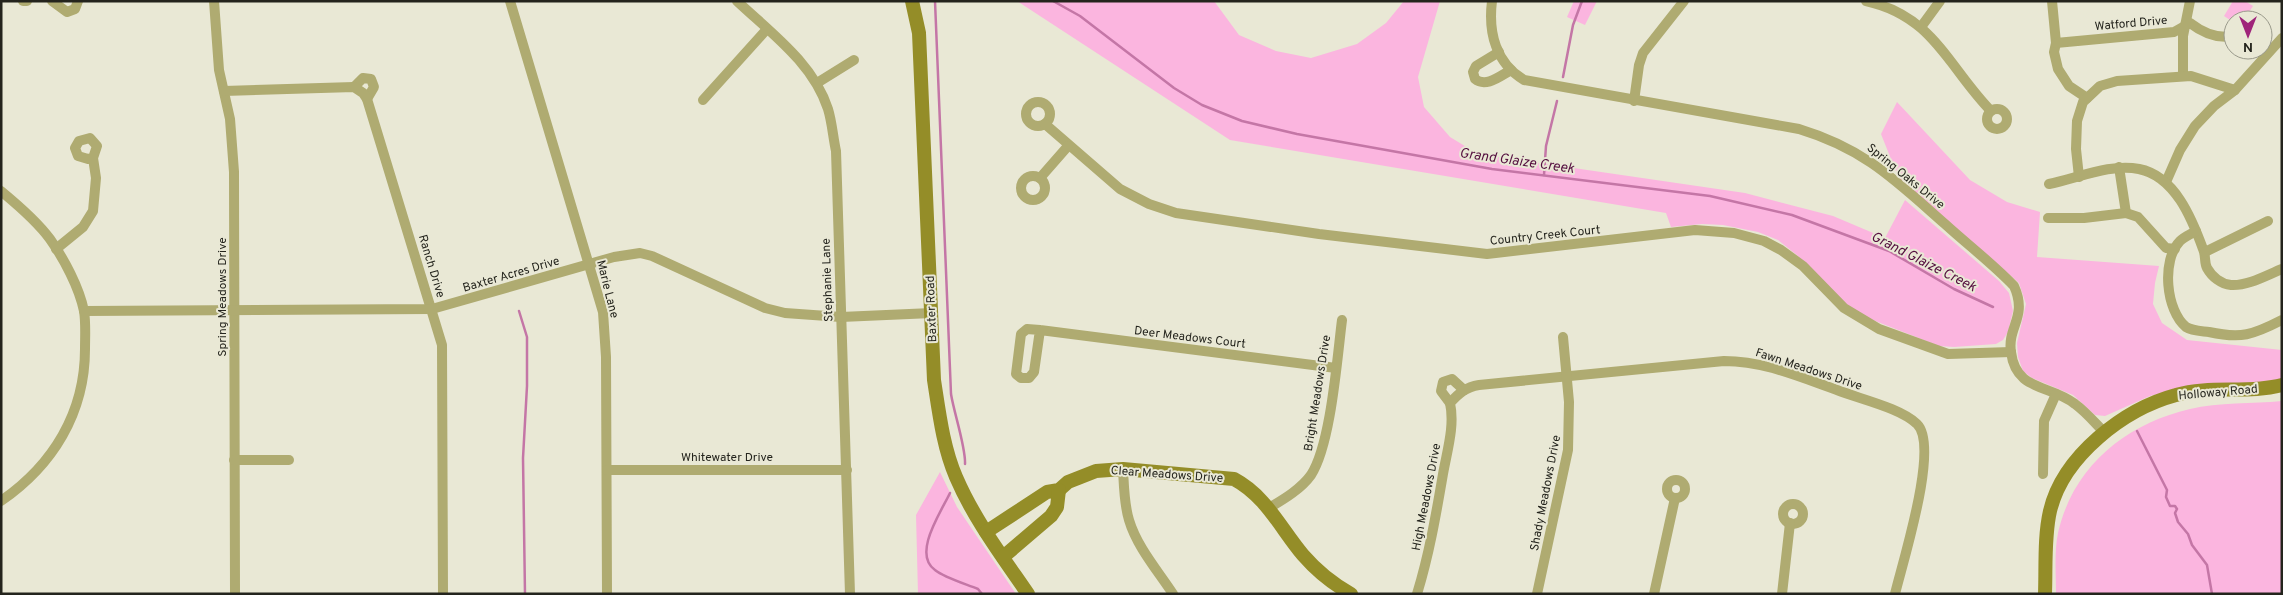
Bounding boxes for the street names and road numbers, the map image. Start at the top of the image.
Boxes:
street label: Watford Drive [2094,13,2168,35]
street label: Spring Oaks Drive [1863,140,1948,213]
street label: Country Creek Court [1489,222,1601,250]
street label: Ranch Drive [414,233,448,300]
street label: Spring Meadows Drive [215,237,231,357]
street label: Stephanie Lane [819,238,837,322]
street label: Baxter Acres Drive [461,253,562,296]
street label: Marie Lane [592,259,622,320]
street label: Baxter Road [923,275,941,343]
street label: Deer Meadows Court [1133,323,1247,353]
street label: Bright Meadows Drive [1301,334,1335,452]
street label: Fawn Meadows Drive [1753,345,1864,395]
street label: Holloway Road [2178,382,2258,404]
street label: Shady Meadows Drive [1527,434,1565,552]
street label: High Meadows Drive [1409,442,1445,552]
street label: Whitewater Drive [681,450,773,466]
street label: Clear Meadows Drive [1110,463,1224,487]

